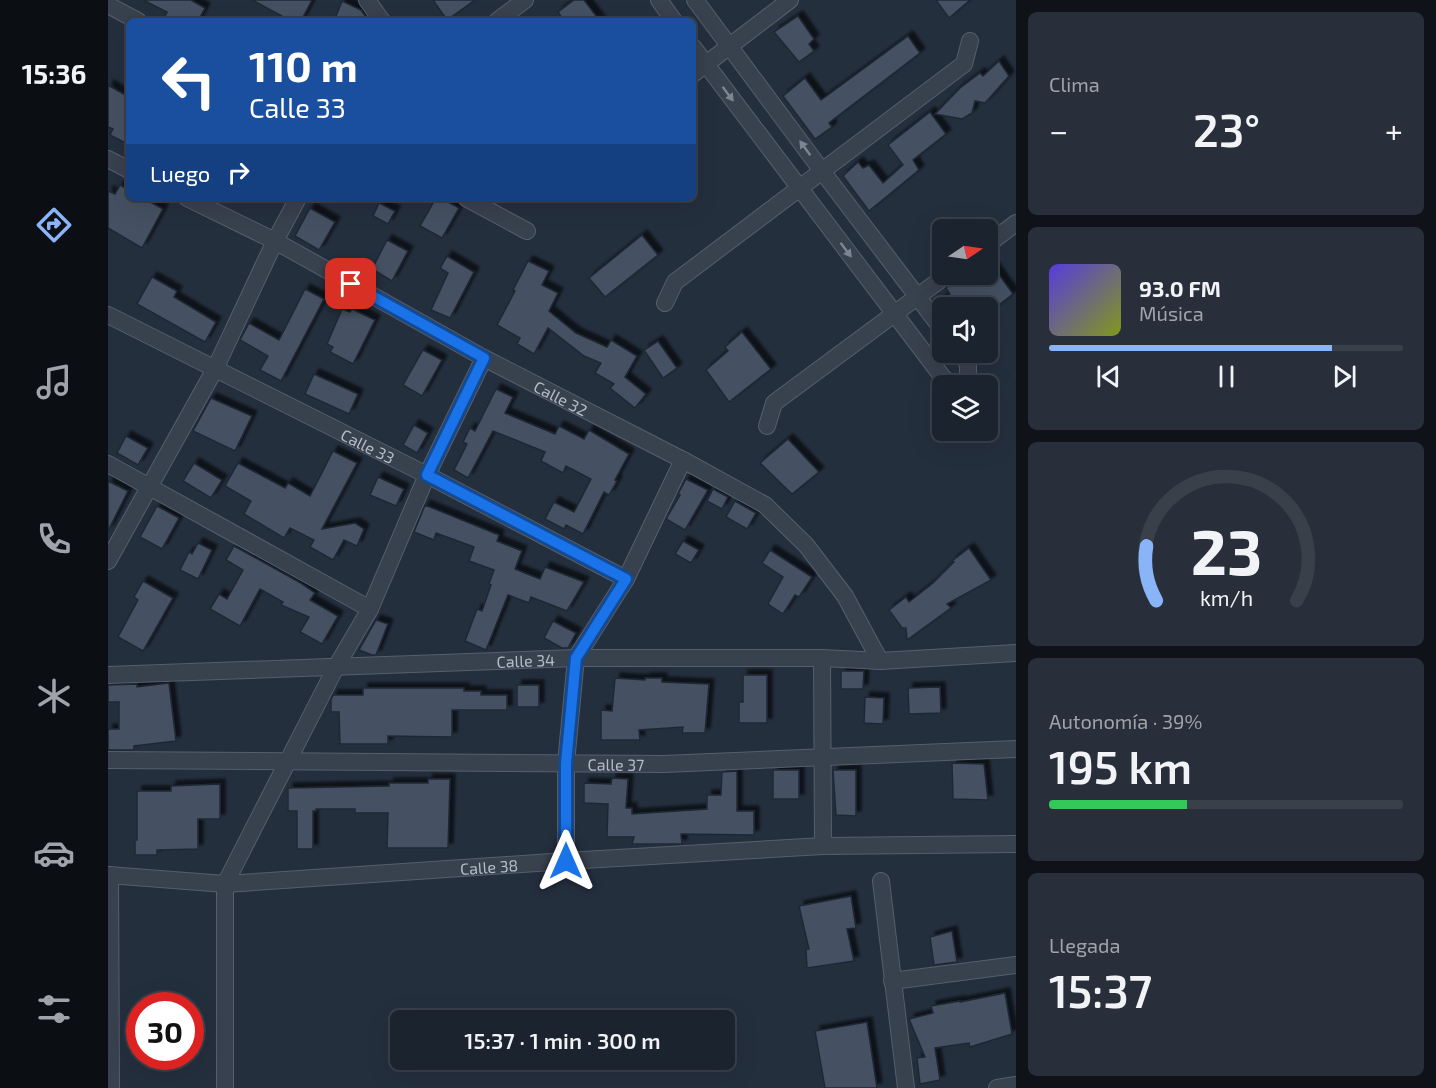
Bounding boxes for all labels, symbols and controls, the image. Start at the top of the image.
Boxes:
text: 110 m [249,40,358,90]
icon: left [150,42,228,120]
text: 15:36 [22,57,86,89]
text: Clima [1049,72,1100,96]
one-way arrow [722,86,734,102]
text: Calle 33 [249,91,346,123]
text: 23° [1193,102,1260,156]
text: − [1049,110,1068,150]
text: + [1385,110,1403,150]
one-way arrow [799,141,811,157]
icon: right [222,156,255,189]
text: Luego [150,160,210,186]
icon: directions [33,204,75,246]
north arrow [932,219,998,285]
map controls [932,219,998,441]
one-way arrow [839,242,851,257]
pin [325,258,376,309]
icon: arrive [334,267,367,300]
text: 93.0 FM [1139,275,1221,301]
button: sound [932,297,998,363]
text: Música [1139,301,1204,325]
icon: previous [1092,360,1125,393]
icon: pause [1210,360,1243,393]
icon: next [1328,360,1361,393]
icon: music [33,361,75,403]
button: layers [932,375,998,441]
street label: Calle 32 [531,376,591,419]
street label: Calle 33 [338,424,398,467]
text: 23 [1190,513,1262,588]
icon: phone [33,518,75,560]
text: km/h [1199,585,1253,610]
street label: Calle 34 [496,649,555,670]
icon: climate [33,675,75,717]
text: Autonomía · 39% [1049,709,1202,733]
text: 195 km [1049,739,1192,793]
street label: Calle 37 [588,754,644,773]
position arrow [534,829,598,893]
icon: car [33,832,75,874]
street label: Calle 38 [459,855,519,878]
text: Llegada [1049,933,1120,957]
text: 15:37 [1049,963,1152,1017]
icon: filters [33,988,75,1030]
speed limit sign: 30 [126,992,204,1070]
text: 15:37 · 1 min · 300 m [464,1027,661,1053]

